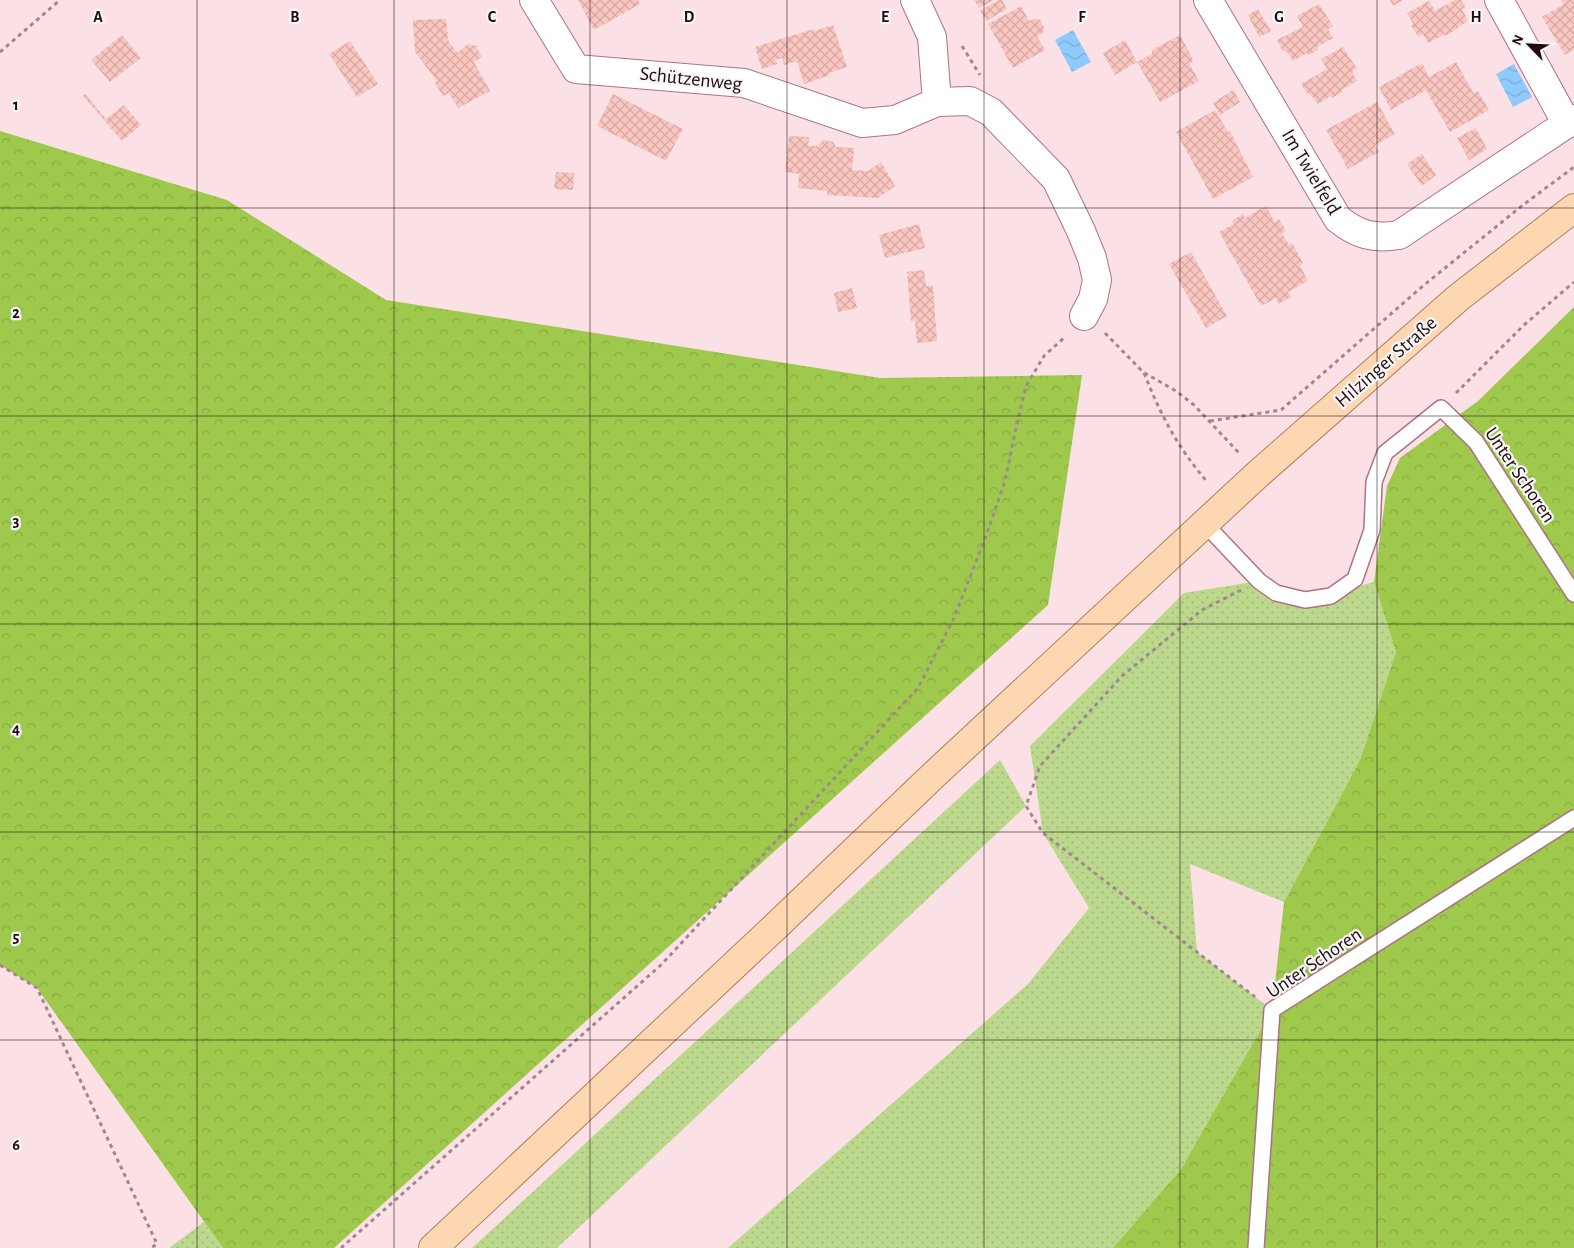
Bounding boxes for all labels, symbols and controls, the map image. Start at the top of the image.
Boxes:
text: A [93,9,103,25]
text: B [290,9,300,25]
text: C [488,9,497,25]
text: D [684,9,695,25]
text: E [881,9,889,25]
text: F [1078,9,1086,25]
text: G [1274,9,1284,25]
text: H [1470,9,1482,25]
north arrow [1504,20,1554,70]
text: N [1510,33,1526,47]
street label: Schützenweg [639,64,743,94]
text: 1 [13,97,19,113]
street label: Im Twielfeld [1278,126,1344,218]
text: 2 [12,305,20,321]
street label: Hilzinger Straße [1331,313,1441,411]
street label: Unter Schoren [1481,424,1559,526]
text: 3 [13,513,20,529]
text: 4 [12,721,20,737]
street label: Unter Schoren [1263,924,1365,1002]
text: 5 [13,929,20,945]
text: 6 [12,1137,20,1153]

